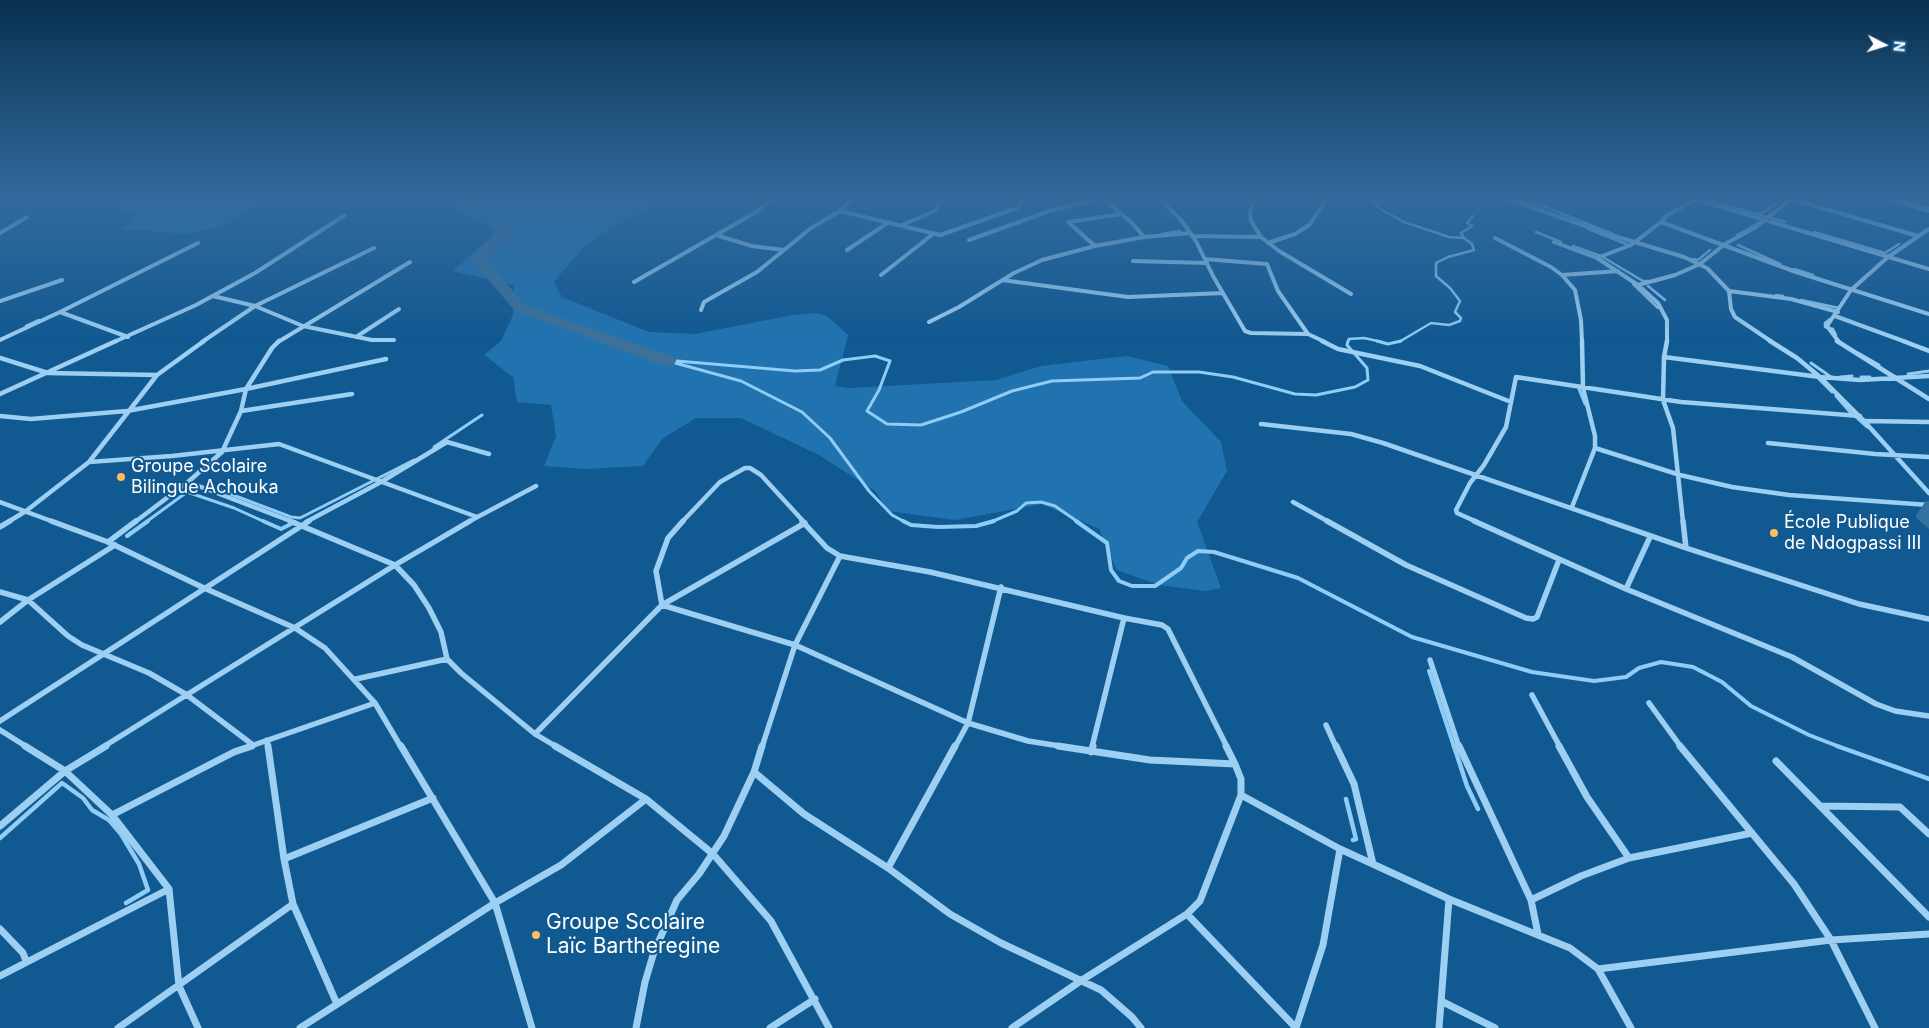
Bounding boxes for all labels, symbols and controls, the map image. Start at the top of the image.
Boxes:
north arrow [1859,20,1909,70]
text: N [1891,40,1908,52]
place label: Groupe Scolaire Bilingue Achouka [131,456,278,498]
marker: Groupe Scolaire Bilingue Achouka [115,471,127,483]
place label: École Publique de Ndogpassi III [1784,512,1921,554]
marker: École Publique de Ndogpassi III [1768,527,1780,539]
place label: Groupe Scolaire Laïc Bartheregine [546,910,720,960]
marker: Groupe Scolaire Laïc Bartheregine [530,929,542,941]

